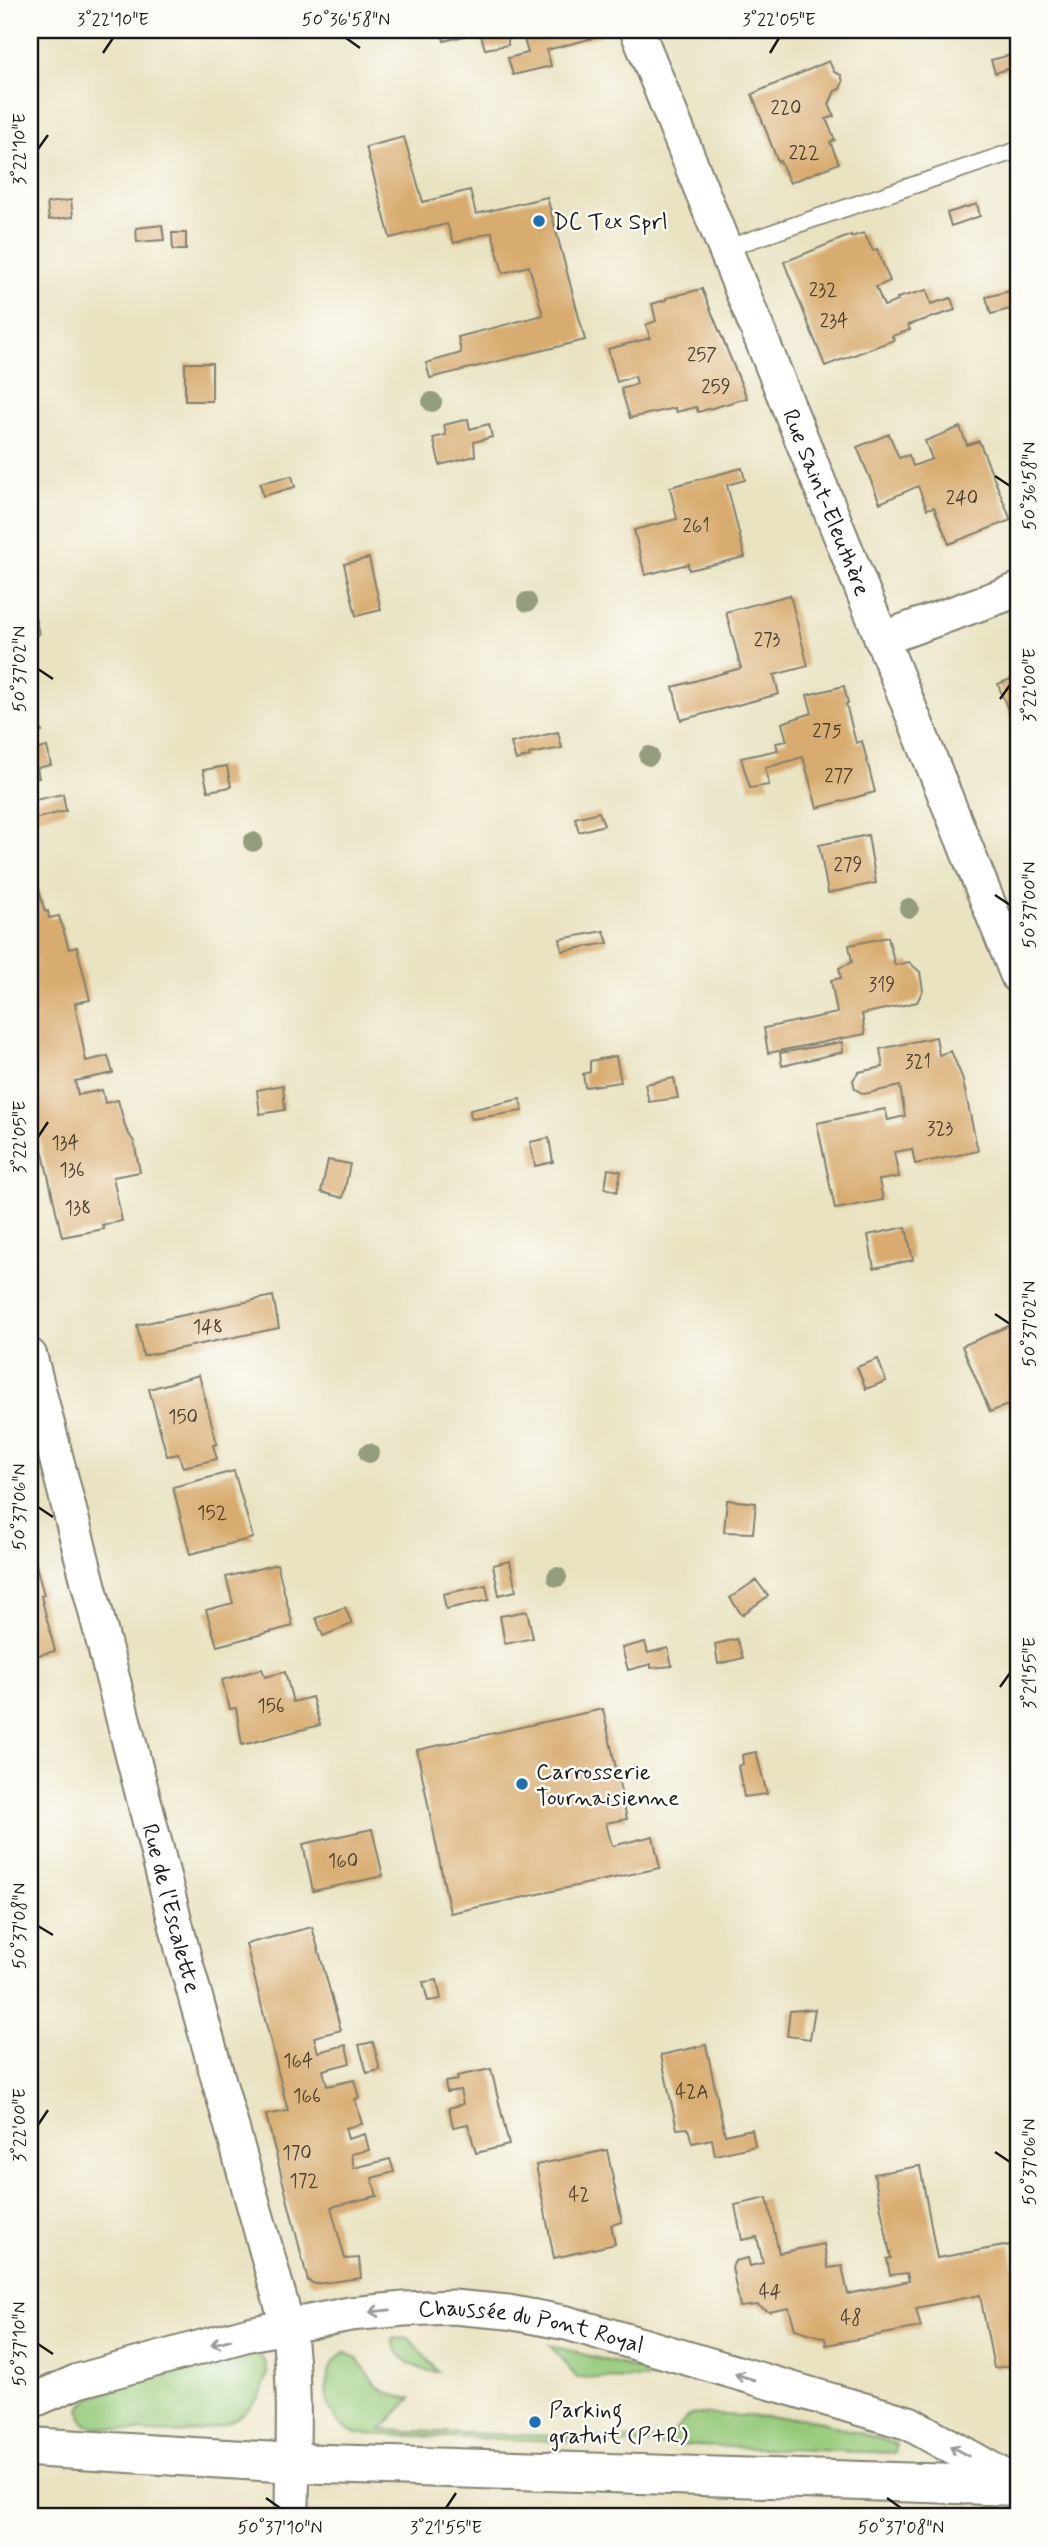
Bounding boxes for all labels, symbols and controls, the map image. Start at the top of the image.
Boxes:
text: 3°22'10"E [77,8,149,32]
text: 50°36'58"N [302,8,390,32]
text: 3°22'05"E [742,8,816,32]
house number: 220 [771,96,801,121]
text: 3°22'10"E [8,113,32,185]
house number: 222 [789,141,819,166]
place label: DC Tex Sprl [553,208,668,238]
marker: DC Tex Sprl [531,213,547,229]
house number: 232 [809,278,837,303]
house number: 234 [820,309,848,334]
house number: 257 [687,343,717,368]
house number: 259 [701,375,731,400]
street label: Rue Saint-Eleuthère [774,405,876,601]
text: 50°36'58"N [1018,442,1042,530]
house number: 240 [946,486,978,511]
house number: 261 [682,514,710,539]
text: 50°37'02"N [8,626,32,712]
house number: 273 [754,628,781,653]
text: 3°22'00"E [1018,648,1042,722]
house number: 275 [812,719,842,744]
house number: 277 [824,764,854,789]
house number: 279 [834,853,862,878]
text: 50°37'00"N [1018,861,1042,949]
house number: 319 [869,973,895,998]
house number: 321 [905,1050,931,1075]
text: 3°22'05"E [8,1100,32,1174]
house number: 323 [927,1117,953,1142]
house number: 134 [51,1131,79,1156]
house number: 136 [59,1158,85,1183]
house number: 138 [65,1196,91,1221]
text: 50°37'02"N [1018,1281,1042,1367]
house number: 148 [193,1315,223,1340]
house number: 150 [168,1405,198,1430]
text: 50°37'06"N [8,1464,32,1550]
house number: 152 [197,1501,227,1526]
text: 3°21'55"E [1018,1637,1042,1709]
house number: 156 [257,1694,285,1719]
place label: Carrosserie Tournaisienne [536,1758,679,1814]
marker: Carrosserie Tournaisienne [514,1776,530,1792]
street label: Rue de l'Escalette [134,1821,206,1997]
house number: 160 [328,1849,358,1874]
text: 50°37'08"N [8,1883,32,1969]
house number: 164 [283,2049,313,2074]
house number: 42A [675,2080,709,2105]
house number: 166 [293,2084,321,2109]
text: 3°22'00"E [8,2088,32,2162]
text: 50°37'06"N [1018,2119,1042,2205]
house number: 170 [282,2141,312,2166]
house number: 172 [289,2169,319,2194]
house number: 42 [568,2183,590,2208]
house number: 44 [759,2280,781,2305]
street label: Chaussée du Pont Royal [418,2294,647,2362]
text: 50°37'10"N [8,2301,32,2387]
one-way arrow [369,2305,392,2318]
house number: 48 [840,2306,862,2331]
one-way arrow [210,2336,233,2349]
one-way arrow [734,2369,756,2382]
place label: Parking gratuit (P+R) [549,2396,688,2452]
marker: Parking gratuit (P+R) [527,2414,543,2430]
one-way arrow [949,2444,969,2458]
text: 50°37'10"N [237,2516,323,2540]
text: 3°21'55"E [410,2516,482,2540]
text: 50°37'08"N [858,2516,944,2540]

